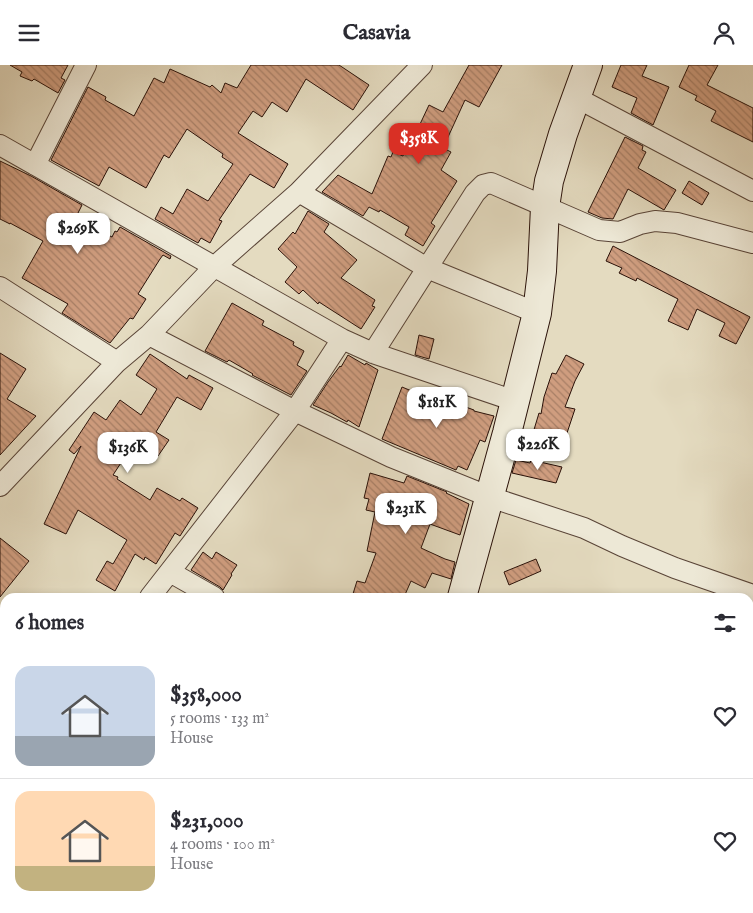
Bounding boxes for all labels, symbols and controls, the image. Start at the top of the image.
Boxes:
icon: menu [15,19,43,47]
text: Casavia [343,19,410,47]
icon: person [710,19,738,47]
pin: $358K [384,123,454,165]
text: $358K [400,129,438,149]
pin: $269K [43,213,113,255]
text: $269K [57,219,99,239]
pin: $181K [402,387,472,429]
text: $181K [418,393,456,413]
pin: $226K [503,429,573,471]
pin: $136K [93,431,163,474]
text: $226K [517,435,559,455]
text: $136K [108,438,148,458]
pin: $231K [371,493,441,535]
text: $231K [386,499,426,519]
icon: filters [711,609,739,637]
text: 6 homes [15,610,84,637]
text: $358,000 [170,682,242,709]
icon: home [55,686,115,746]
icon: heart [711,702,739,730]
text: 5 rooms · 133 m² [170,709,269,729]
text: House [170,729,213,749]
text: $231,000 [170,808,244,835]
icon: home [55,811,115,871]
icon: heart [711,827,739,855]
text: 4 rooms · 100 m² [170,835,275,855]
text: House [170,855,213,875]

